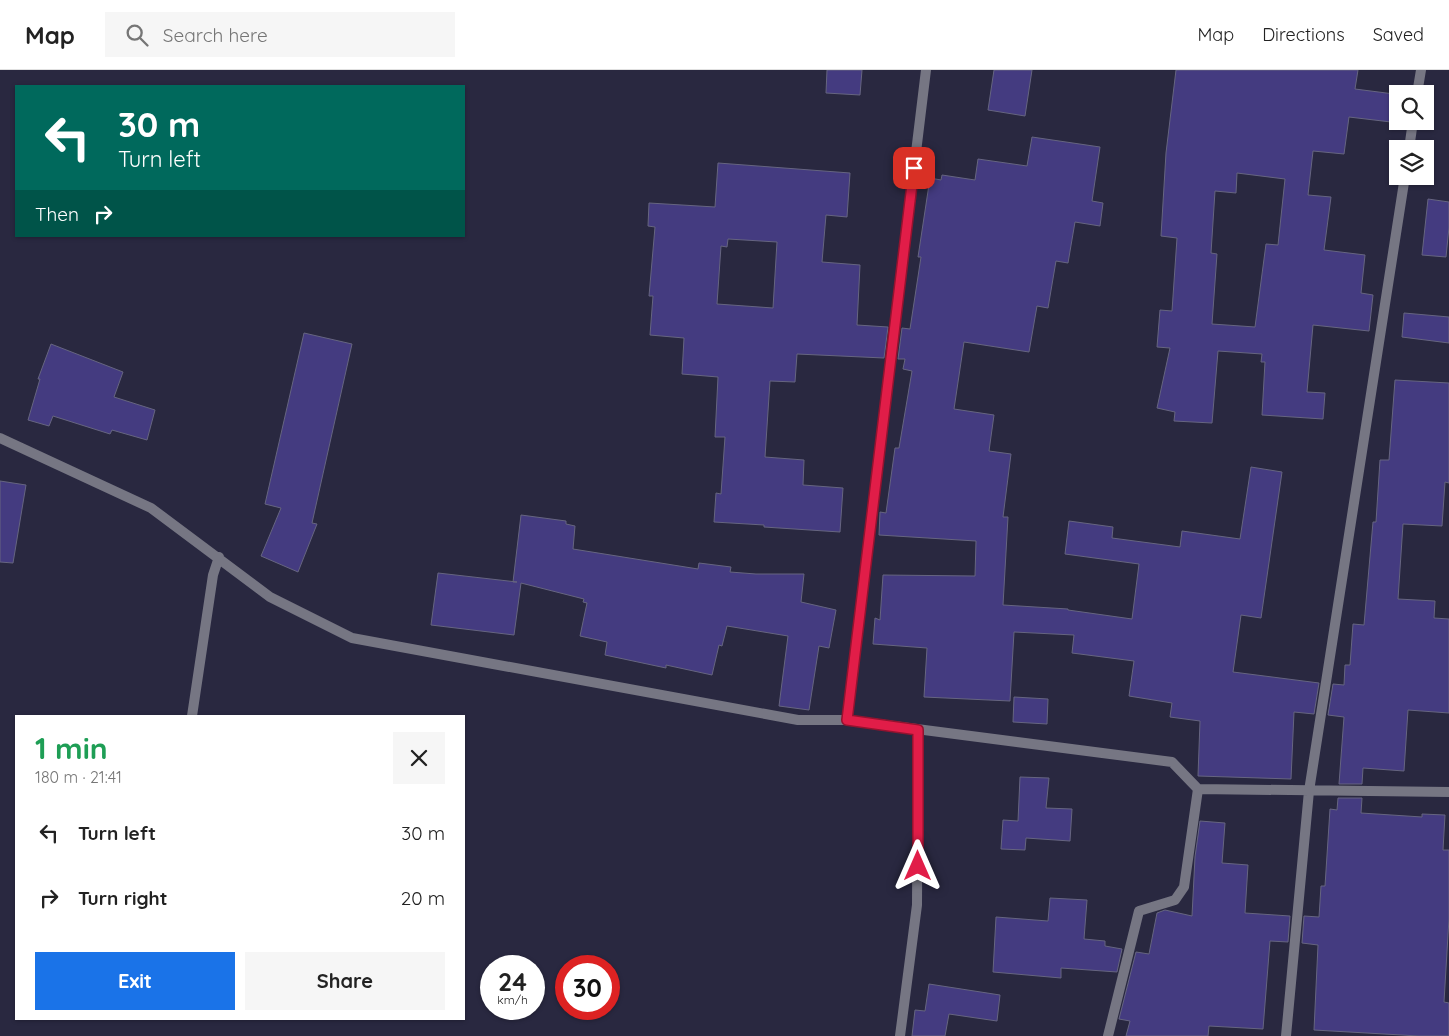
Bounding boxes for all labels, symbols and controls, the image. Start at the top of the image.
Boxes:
search box [105,12,455,57]
text: Map [25,20,75,50]
icon: search [123,21,151,49]
text: Search here [163,23,268,47]
text: Map [1197,23,1234,46]
text: Directions [1262,23,1345,46]
text: Saved [1373,23,1424,46]
map controls [1389,85,1434,185]
button: search [1389,85,1434,130]
text: 30 m [118,102,200,146]
icon: left [35,105,100,170]
button: layers [1389,140,1434,185]
text: Turn left [118,145,201,173]
pin [893,147,935,189]
icon: arrive [900,154,928,182]
icon: right [89,200,117,228]
text: Then [35,202,79,226]
text: 1 min [35,729,108,767]
button: close [393,732,445,784]
text: 180 m · 21:41 [35,767,122,787]
icon: left [35,819,63,847]
text: Turn left [78,821,156,845]
text: 30 m [401,821,445,845]
position arrow [891,839,943,891]
icon: right [35,884,63,912]
text: Turn right [78,886,167,910]
text: 20 m [401,886,445,910]
button: Exit [35,952,235,1010]
button: Share [245,952,445,1010]
speed limit sign: 30 [555,955,620,1020]
text: 24 [498,966,527,997]
text: km/h [497,992,528,1007]

